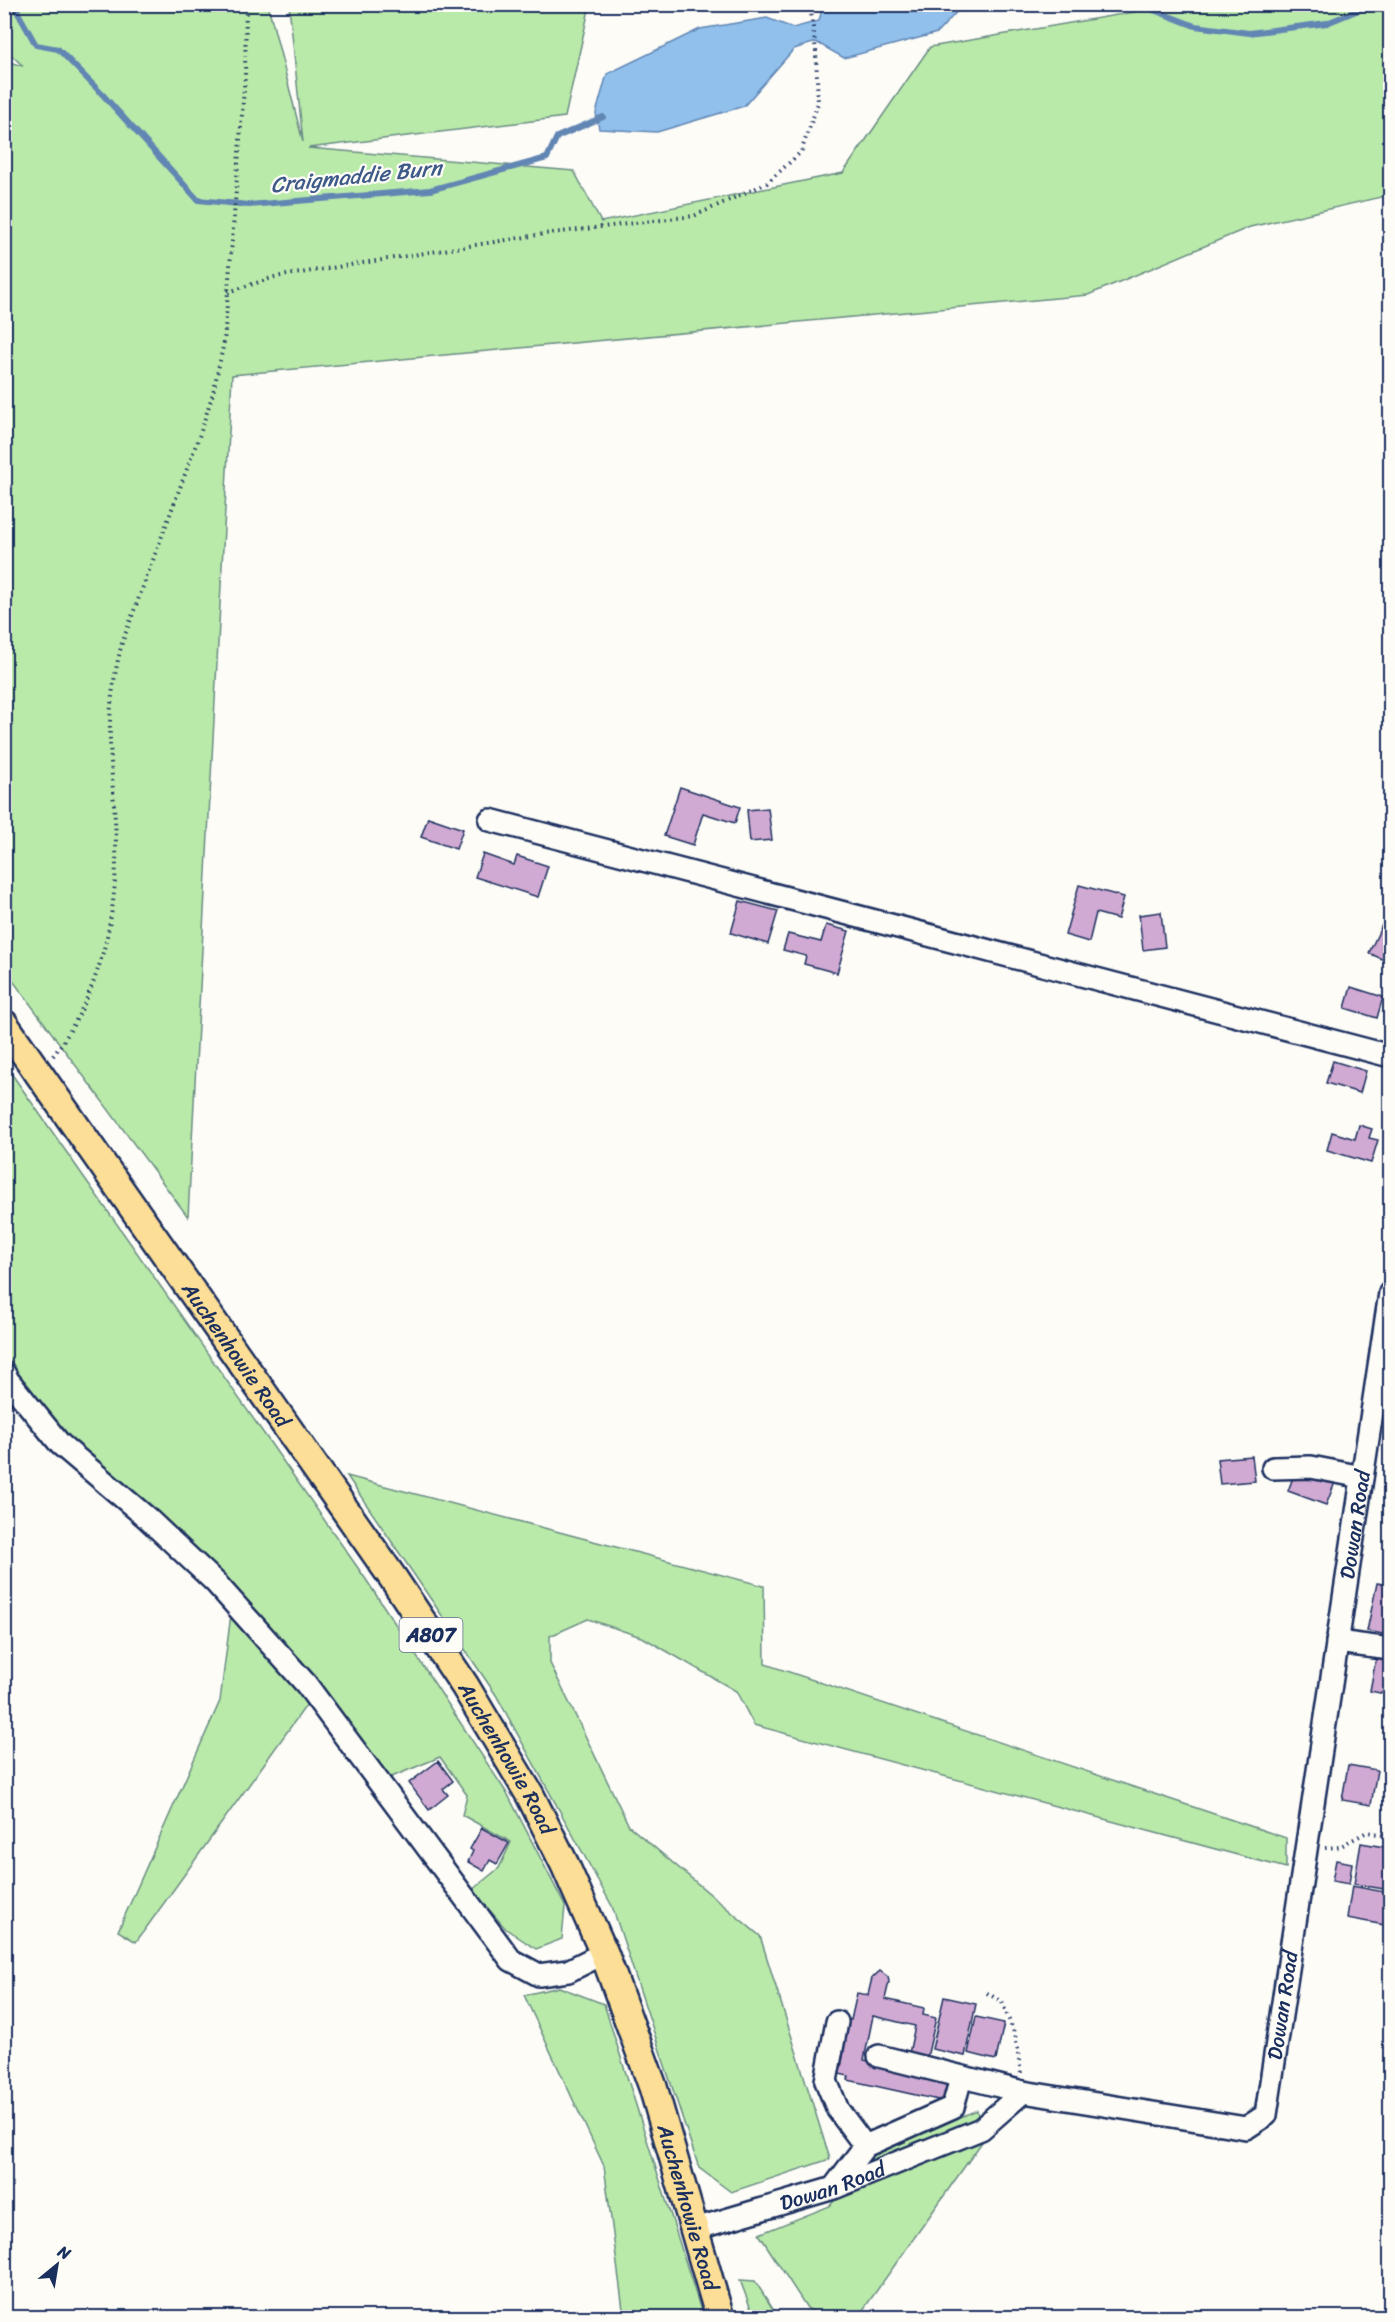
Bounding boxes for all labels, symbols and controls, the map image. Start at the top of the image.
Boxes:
water label: Craigmaddie Burn [269,147,446,204]
street label: Auchenhowie Road [171,1273,302,1437]
street label: Dowan Road [1328,1466,1382,1582]
road number: A807 [400,1618,462,1652]
street label: Auchenhowie Road [447,1673,567,1843]
street label: Dowan Road [1256,1946,1310,2062]
street label: Auchenhowie Road [645,2119,731,2297]
street label: Dowan Road [775,2150,893,2222]
north arrow [27,2235,87,2295]
text: N [51,2237,77,2268]

